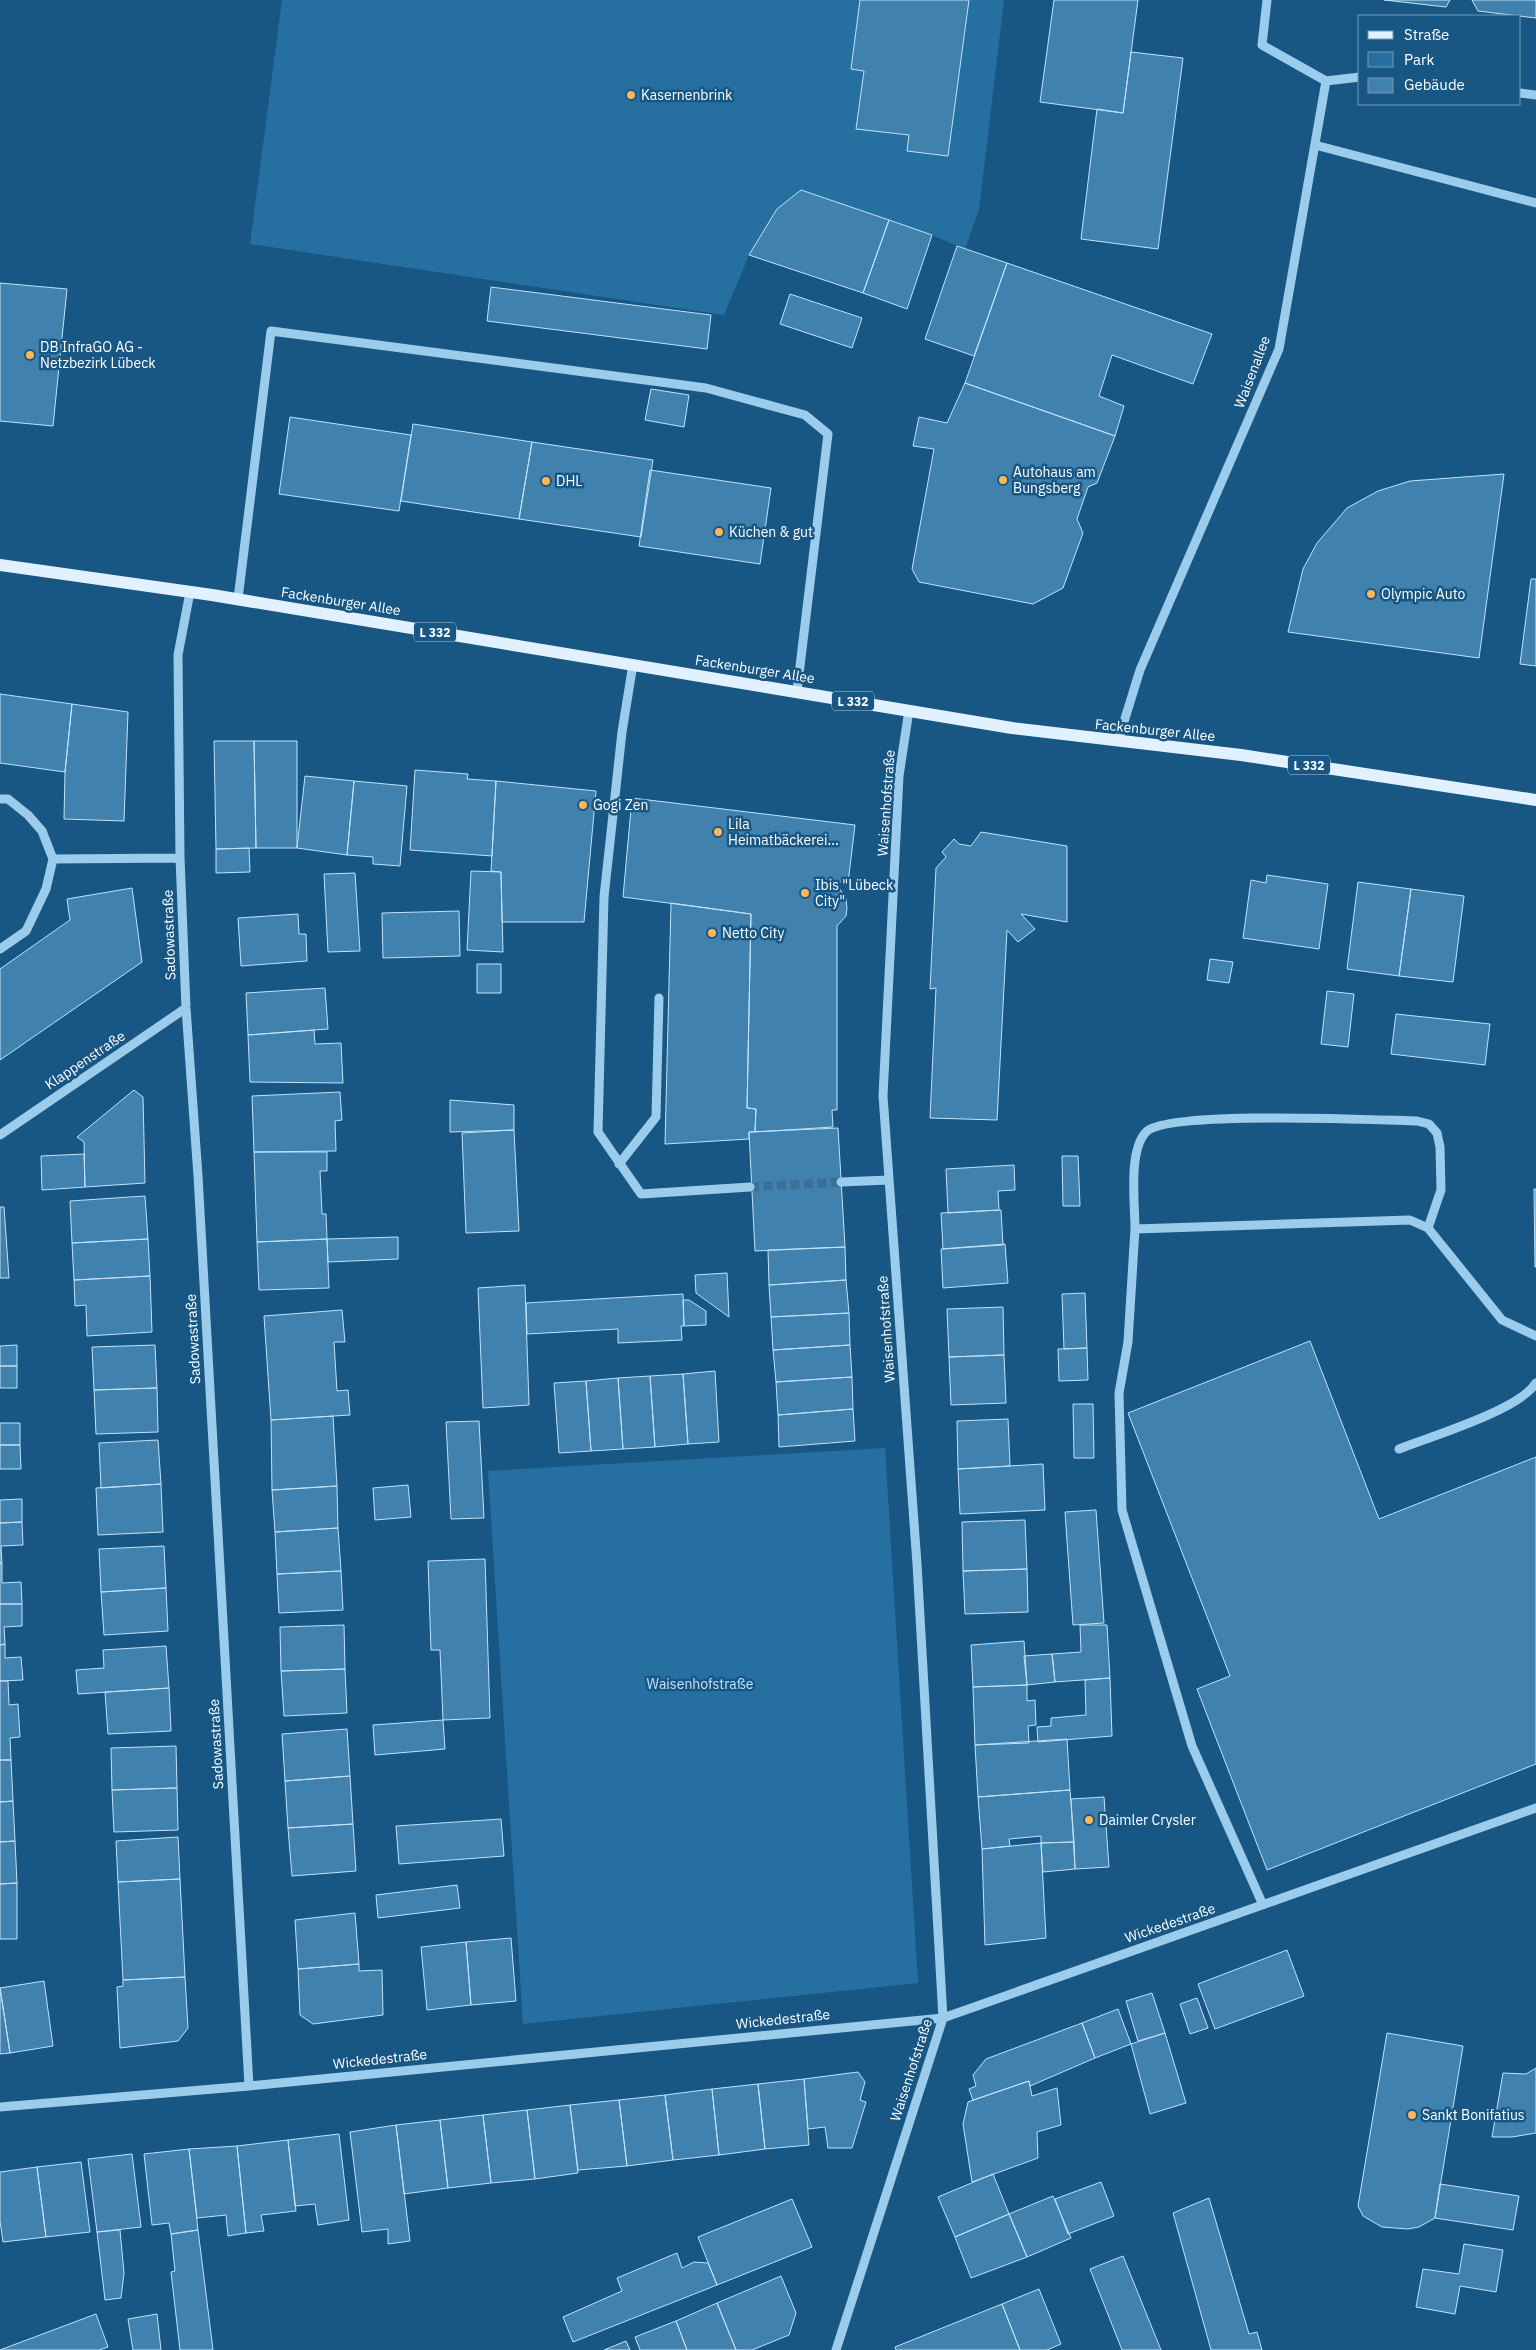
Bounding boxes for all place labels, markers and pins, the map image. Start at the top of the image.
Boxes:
place label: Kasernenbrink [641,86,733,104]
marker: Kasernenbrink [625,89,637,101]
place label: DB InfraGO AG - Netzbezirk Lübeck [40,338,156,372]
marker: DB InfraGO AG - Netzbezirk Lübeck [24,349,36,361]
place label: Autohaus am Bungsberg [1013,463,1096,497]
place label: DHL [556,472,582,490]
marker: Autohaus am Bungsberg [997,474,1009,486]
marker: DHL [540,475,552,487]
place label: Küchen & gut [729,523,813,541]
marker: Küchen & gut [713,526,725,538]
place label: Olympic Auto [1381,585,1466,603]
marker: Olympic Auto [1365,588,1377,600]
place label: Gogi Zen [593,796,648,814]
marker: Gogi Zen [577,799,589,811]
place label: Lila Heimatbäckerei... [728,815,839,849]
marker: Lila Heimatbäckerei... [712,826,724,838]
place label: Ibis "Lübeck City" [815,876,894,910]
marker: Ibis "Lübeck City" [799,887,811,899]
place label: Netto City [722,924,784,942]
marker: Netto City [706,927,718,939]
place label: Daimler Crysler [1099,1811,1196,1829]
marker: Daimler Crysler [1083,1814,1095,1826]
place label: Sankt Bonifatius [1422,2106,1525,2124]
marker: Sankt Bonifatius [1406,2109,1418,2121]

